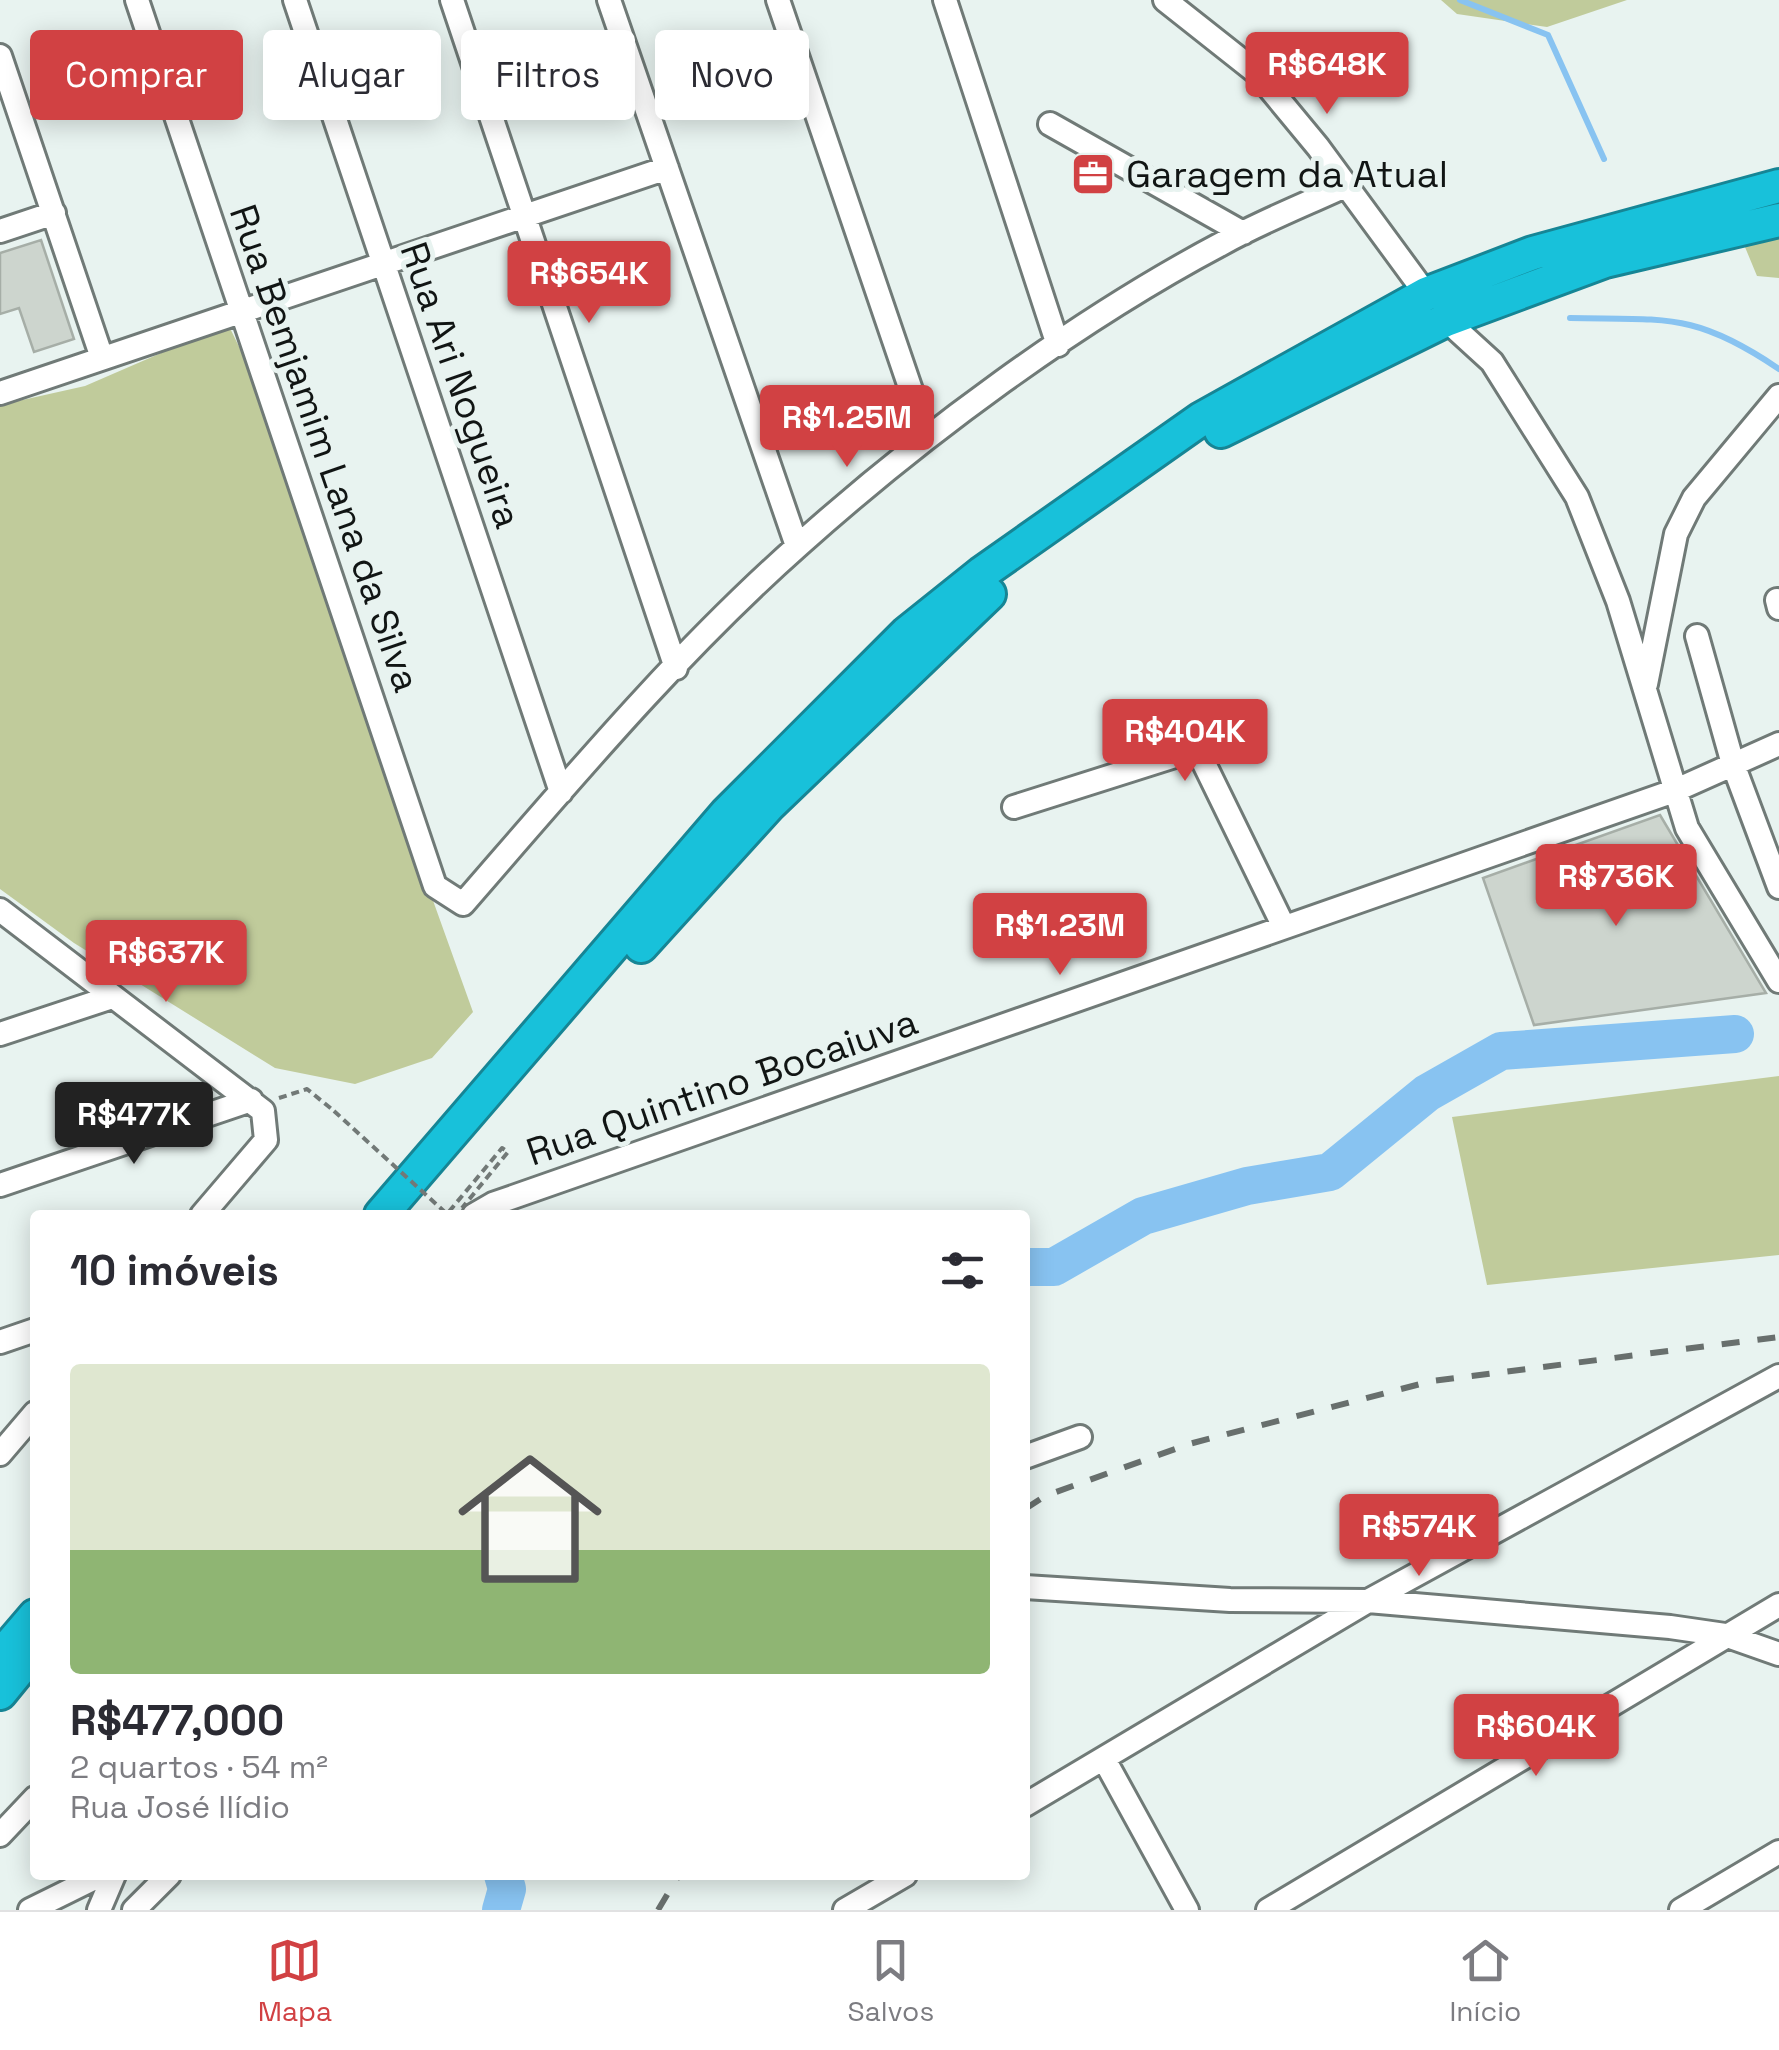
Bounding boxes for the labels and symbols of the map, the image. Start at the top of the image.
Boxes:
pin: R$648K [1246,32,1408,117]
place label: Garagem da Atual [1126,150,1448,198]
office icon: Garagem da Atual [1070,151,1116,197]
street label: Rua Bemjamim Lana da Silva [219,198,431,698]
street label: Rua Ari Nogueira [390,236,532,534]
pin: R$654K [508,241,670,326]
pin: R$1.25M [755,385,939,470]
pin: R$404K [1104,699,1266,784]
pin: R$736K [1535,844,1697,929]
pin: R$1.23M [968,893,1152,978]
pin: R$637K [85,920,247,1005]
street label: Rua Quintino Bocaiuva [520,997,924,1177]
pin: R$477K [53,1082,215,1167]
pin: R$574K [1338,1494,1500,1579]
pin: R$604K [1455,1694,1617,1779]

